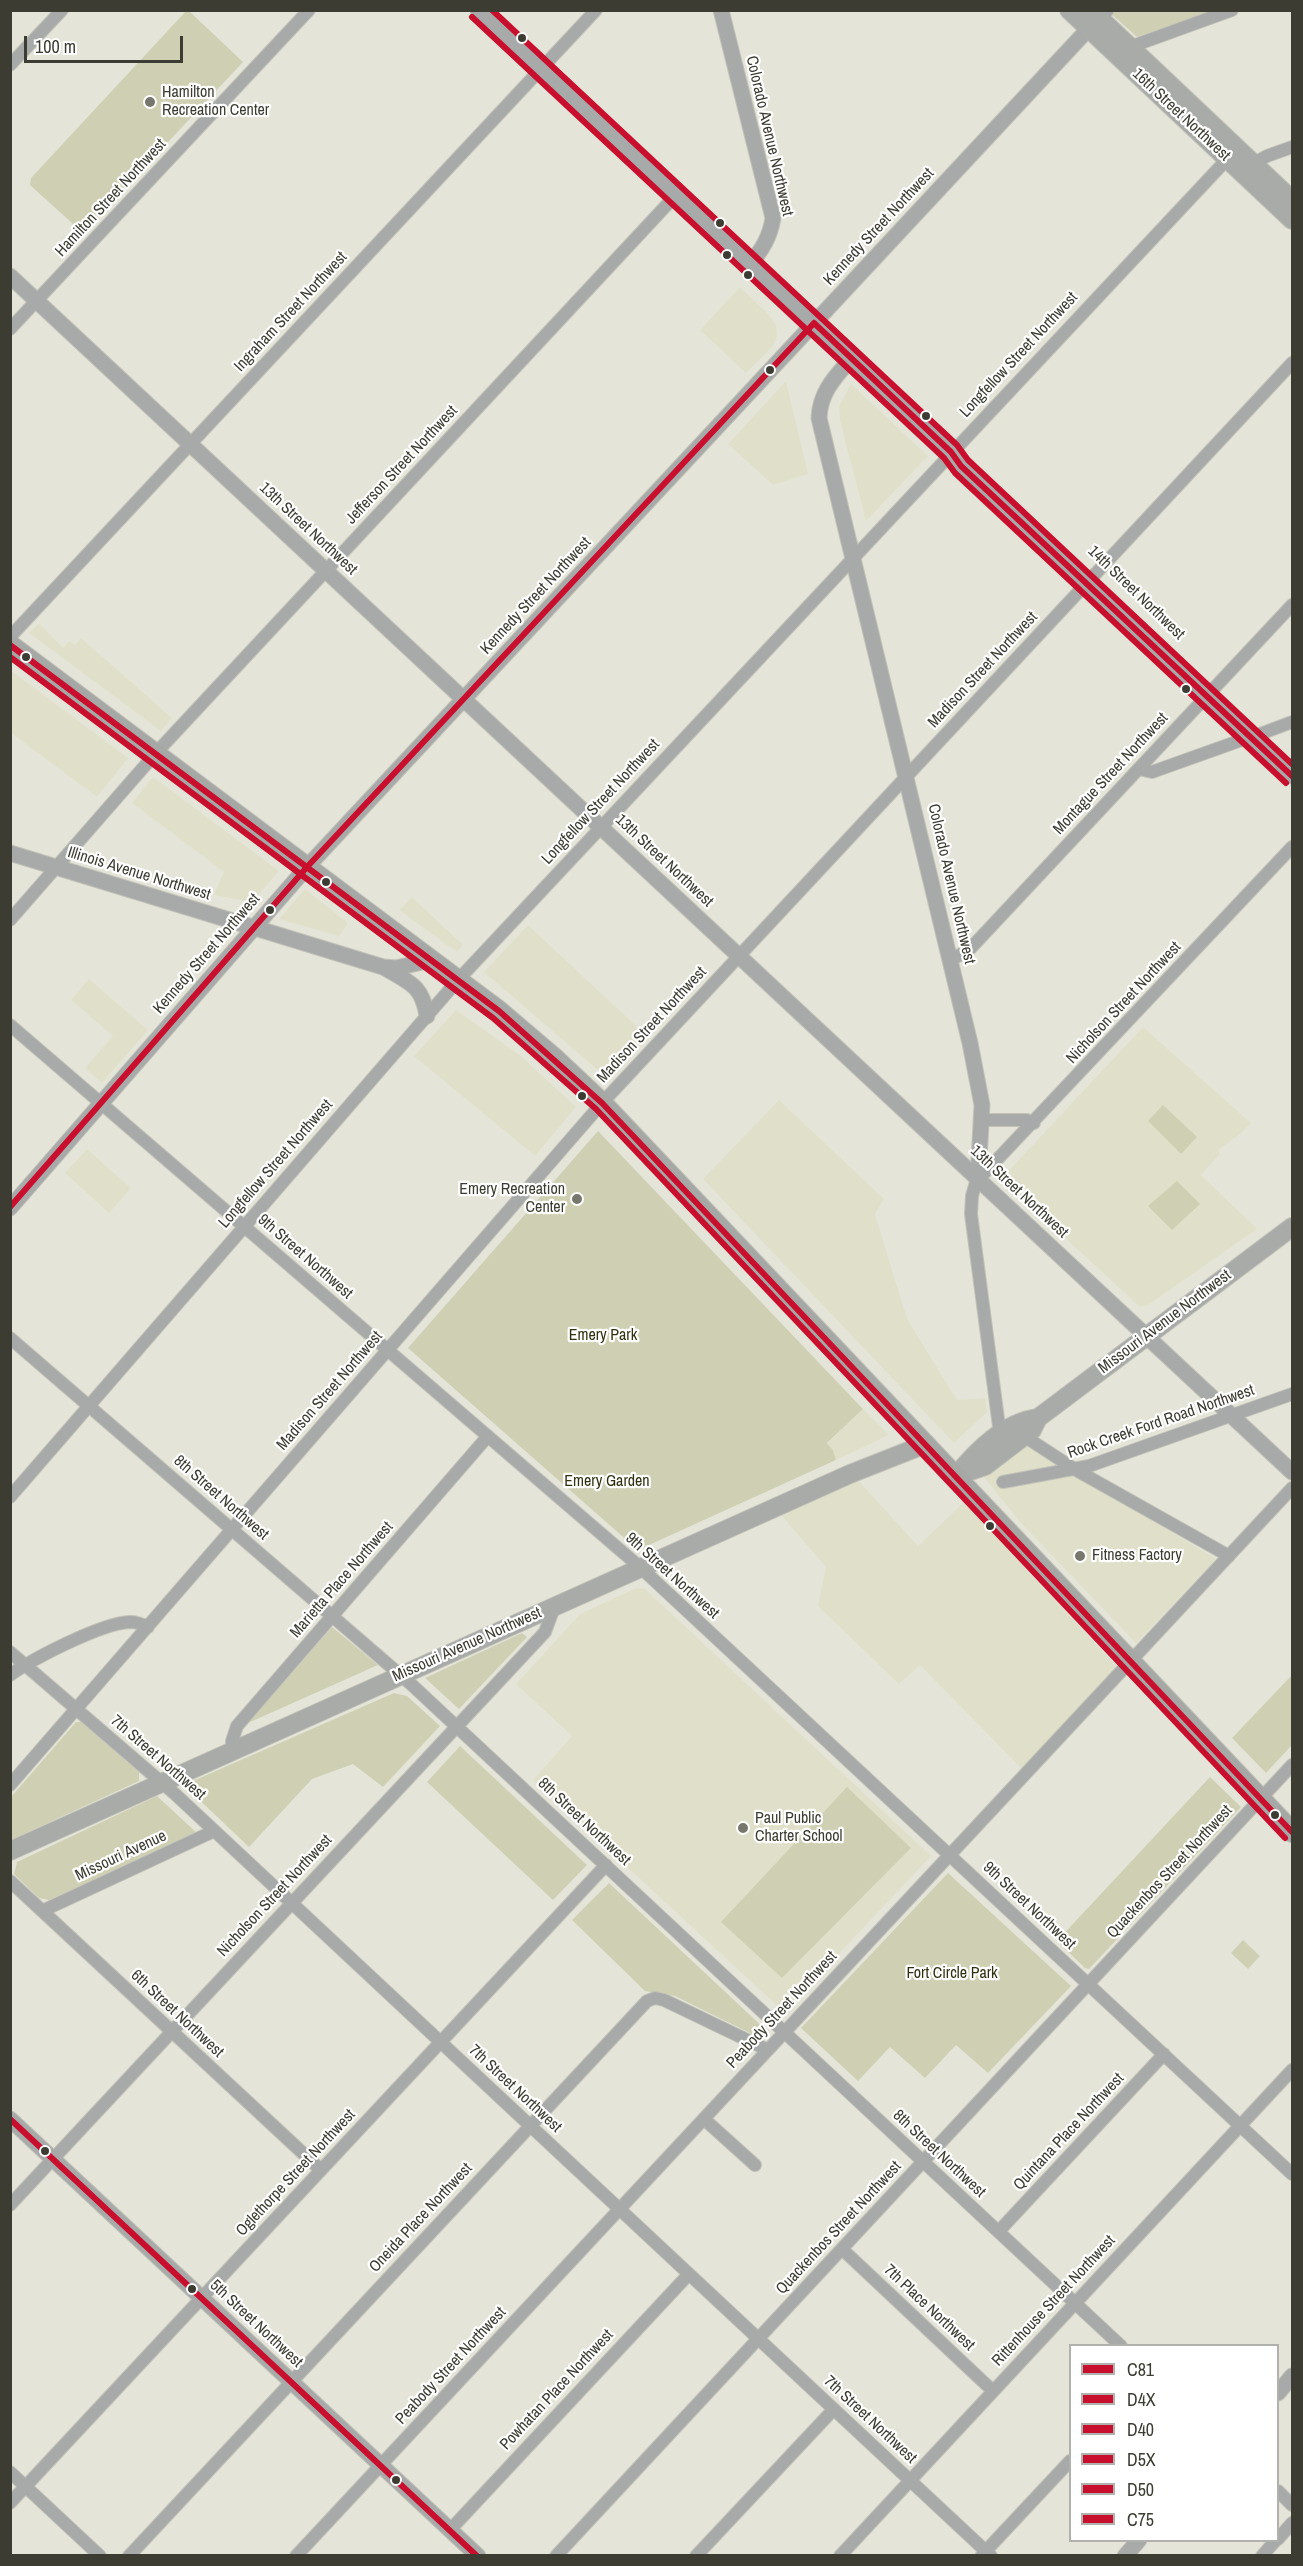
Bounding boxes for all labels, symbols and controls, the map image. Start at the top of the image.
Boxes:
scale bar [27,24,186,62]
unlabelled marker [516,32,528,44]
text: 100 m [35,34,76,59]
street label: Colorado Avenue Northwest [741,54,797,218]
street label: 16th Street Northwest [1128,65,1234,165]
place label: Hamilton Recreation Center [162,83,269,121]
marker: Hamilton Recreation Center [143,95,157,109]
street label: Hamilton Street Northwest [52,135,170,261]
street label: Kennedy Street Northwest [820,164,938,290]
unlabelled marker [714,217,726,229]
street label: Ingraham Street Northwest [231,248,351,376]
unlabelled marker [721,249,733,261]
unlabelled marker [742,269,754,281]
street label: Longfellow Street Northwest [956,288,1082,422]
unlabelled marker [764,364,776,376]
street label: Jefferson Street Northwest [342,402,462,528]
unlabelled marker [920,410,932,422]
street label: 13th Street Northwest [255,479,361,579]
street label: Kennedy Street Northwest [477,533,595,659]
street label: 14th Street Northwest [1084,542,1188,644]
street label: Madison Street Northwest [924,608,1042,732]
unlabelled marker [20,651,32,663]
unlabelled marker [1180,683,1192,695]
street label: Montague Street Northwest [1050,709,1172,839]
street label: Longfellow Street Northwest [538,735,664,869]
street label: Colorado Avenue Northwest [923,802,979,966]
street label: 13th Street Northwest [611,811,717,911]
street label: Illinois Avenue Northwest [65,843,213,905]
unlabelled marker [320,876,332,888]
street label: Kennedy Street Northwest [150,890,264,1018]
unlabelled marker [264,904,276,916]
street label: Nicholson Street Northwest [1063,938,1185,1068]
street label: Madison Street Northwest [593,963,711,1087]
unlabelled marker [576,1090,588,1102]
street label: Longfellow Street Northwest [215,1096,337,1232]
street label: 13th Street Northwest [966,1142,1072,1242]
place label: Emery Recreation Center [459,1180,565,1218]
marker: Emery Recreation Center [570,1192,584,1206]
street label: 9th Street Northwest [254,1211,356,1303]
street label: Missouri Avenue Northwest [1095,1266,1235,1378]
park label: Emery Park [569,1326,637,1346]
street label: Madison Street Northwest [273,1327,387,1455]
street label: Rock Creek Ford Road Northwest [1065,1381,1257,1463]
street label: 8th Street Northwest [170,1452,272,1544]
park label: Emery Garden [564,1472,650,1492]
street label: Marietta Place Northwest [286,1518,398,1642]
unlabelled marker [984,1520,996,1532]
street label: 9th Street Northwest [621,1529,723,1623]
place label: Fitness Factory [1092,1546,1182,1566]
marker: Fitness Factory [1073,1549,1087,1563]
street label: Missouri Avenue Northwest [390,1604,544,1686]
street label: 7th Street Northwest [107,1712,209,1804]
street label: 8th Street Northwest [534,1774,634,1870]
street label: Quackenbos Street Northwest [1103,1801,1237,1943]
place label: Paul Public Charter School [755,1809,843,1847]
unlabelled marker [1269,1809,1281,1821]
marker: Paul Public Charter School [736,1821,750,1835]
street label: Missouri Avenue [72,1827,170,1885]
street label: Nicholson Street Northwest [214,1831,336,1961]
street label: 9th Street Northwest [979,1858,1079,1954]
street label: Peabody Street Northwest [723,1947,841,2073]
park label: Fort Circle Park [906,1964,998,1984]
street label: 6th Street Northwest [127,1966,227,2062]
street label: 7th Street Northwest [465,2041,565,2137]
street label: Quintana Place Northwest [1010,2069,1128,2195]
street label: Oglethorpe Street Northwest [232,2106,360,2240]
street label: 8th Street Northwest [889,2106,989,2202]
unlabelled marker [39,2145,51,2157]
street label: Quackenbos Street Northwest [772,2157,906,2299]
street label: Oneida Place Northwest [365,2159,477,2277]
street label: Rittenhouse Street Northwest [988,2232,1120,2370]
street label: 7th Place Northwest [880,2261,978,2355]
street label: 5th Street Northwest [206,2276,306,2372]
unlabelled marker [186,2283,198,2295]
street label: Peabody Street Northwest [392,2303,510,2429]
street label: Powhatan Place Northwest [496,2326,618,2454]
legend [1069,2344,1279,2542]
text: C81 [1127,2357,1154,2382]
street label: 7th Street Northwest [820,2372,920,2468]
text: D4X [1127,2387,1156,2412]
text: D40 [1127,2417,1154,2442]
text: D5X [1127,2447,1156,2472]
unlabelled marker [390,2474,402,2486]
text: D50 [1127,2477,1154,2502]
text: C75 [1127,2507,1154,2532]

